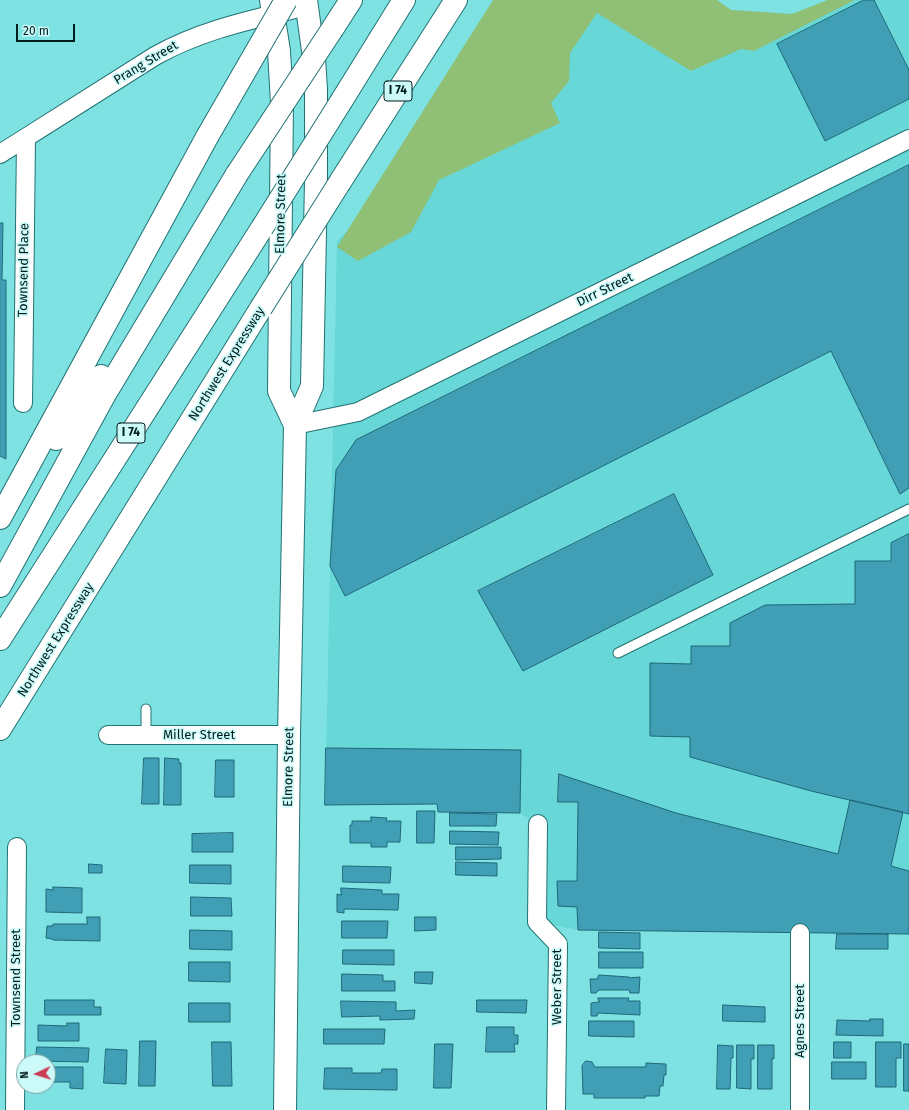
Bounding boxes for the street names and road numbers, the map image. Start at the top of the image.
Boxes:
street label: Prang Street [111,38,181,88]
road number: I 74 [384,81,412,101]
street label: Elmore Street [273,174,289,254]
street label: Townsend Place [15,223,33,317]
street label: Dirr Street [574,270,636,310]
street label: Northwest Expressway [186,304,268,424]
road number: I 74 [117,423,145,443]
street label: Northwest Expressway [15,580,97,700]
street label: Miller Street [163,727,235,743]
street label: Elmore Street [281,727,297,807]
street label: Townsend Street [8,929,24,1027]
street label: Weber Street [549,949,565,1025]
street label: Agnes Street [792,984,808,1058]

